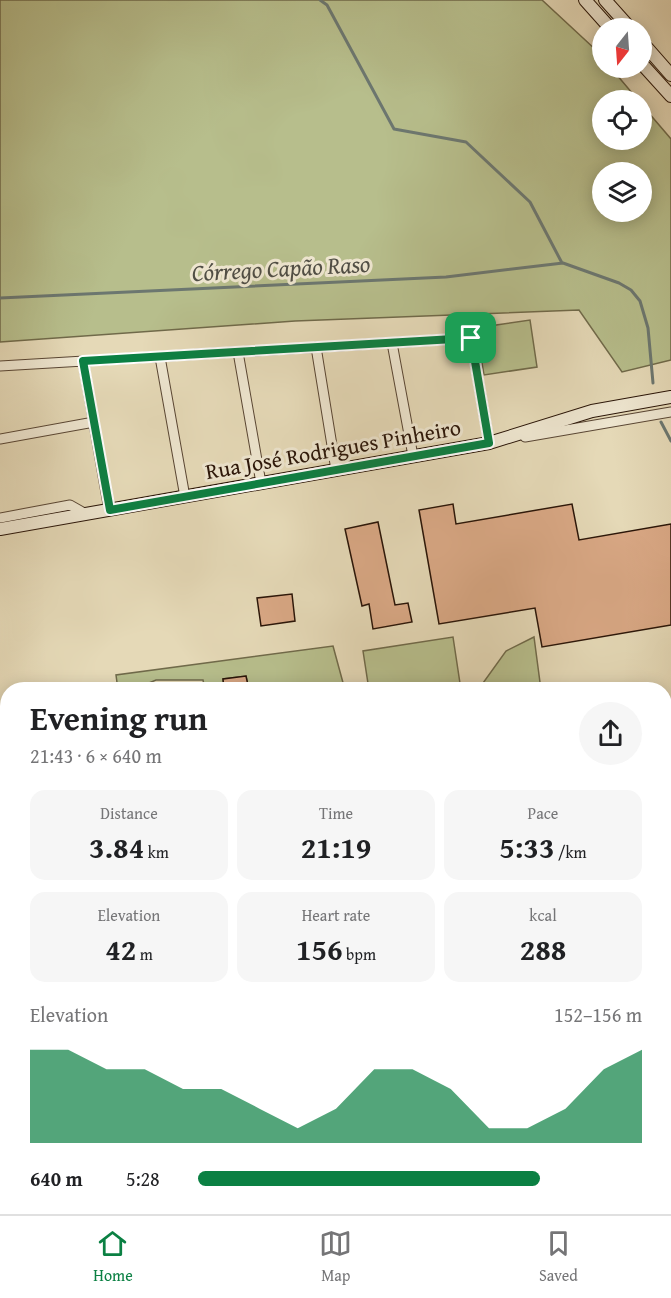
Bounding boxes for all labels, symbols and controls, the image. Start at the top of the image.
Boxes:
north arrow [592,18,652,78]
map controls [592,18,652,222]
button: locate [592,90,652,150]
button: layers [592,162,652,222]
water label: Córrego Capão Raso [191,246,371,290]
pin [445,312,496,363]
icon: arrive [454,321,487,354]
street label: Rua José Rodrigues Pinheiro [203,411,463,487]
text: Evening run [30,694,207,742]
button: share [579,702,642,765]
text: 21:43 · 6 × 640 m [30,741,162,770]
text: Distance [100,801,158,825]
text: Time [319,801,353,825]
text: Pace [528,801,558,825]
text: 3.84 [89,825,144,869]
text: 21:19 [301,825,371,869]
text: 5:33 [499,825,554,869]
text: km [144,840,169,864]
text: /km [554,840,587,864]
text: Elevation [98,903,160,927]
text: Heart rate [302,903,370,927]
text: kcal [529,903,557,927]
text: 42 [105,927,136,971]
text: 156 [296,927,343,971]
text: 288 [520,927,566,971]
text: m [136,942,153,966]
text: bpm [343,942,376,966]
text: Elevation [30,1000,108,1029]
text: 152–156 m [554,1000,642,1029]
text: 640 m [30,1164,83,1193]
text: 5:28 [126,1164,160,1193]
tab: Home [93,1227,133,1287]
tab: Map [319,1227,352,1287]
tab: Saved [539,1227,578,1287]

